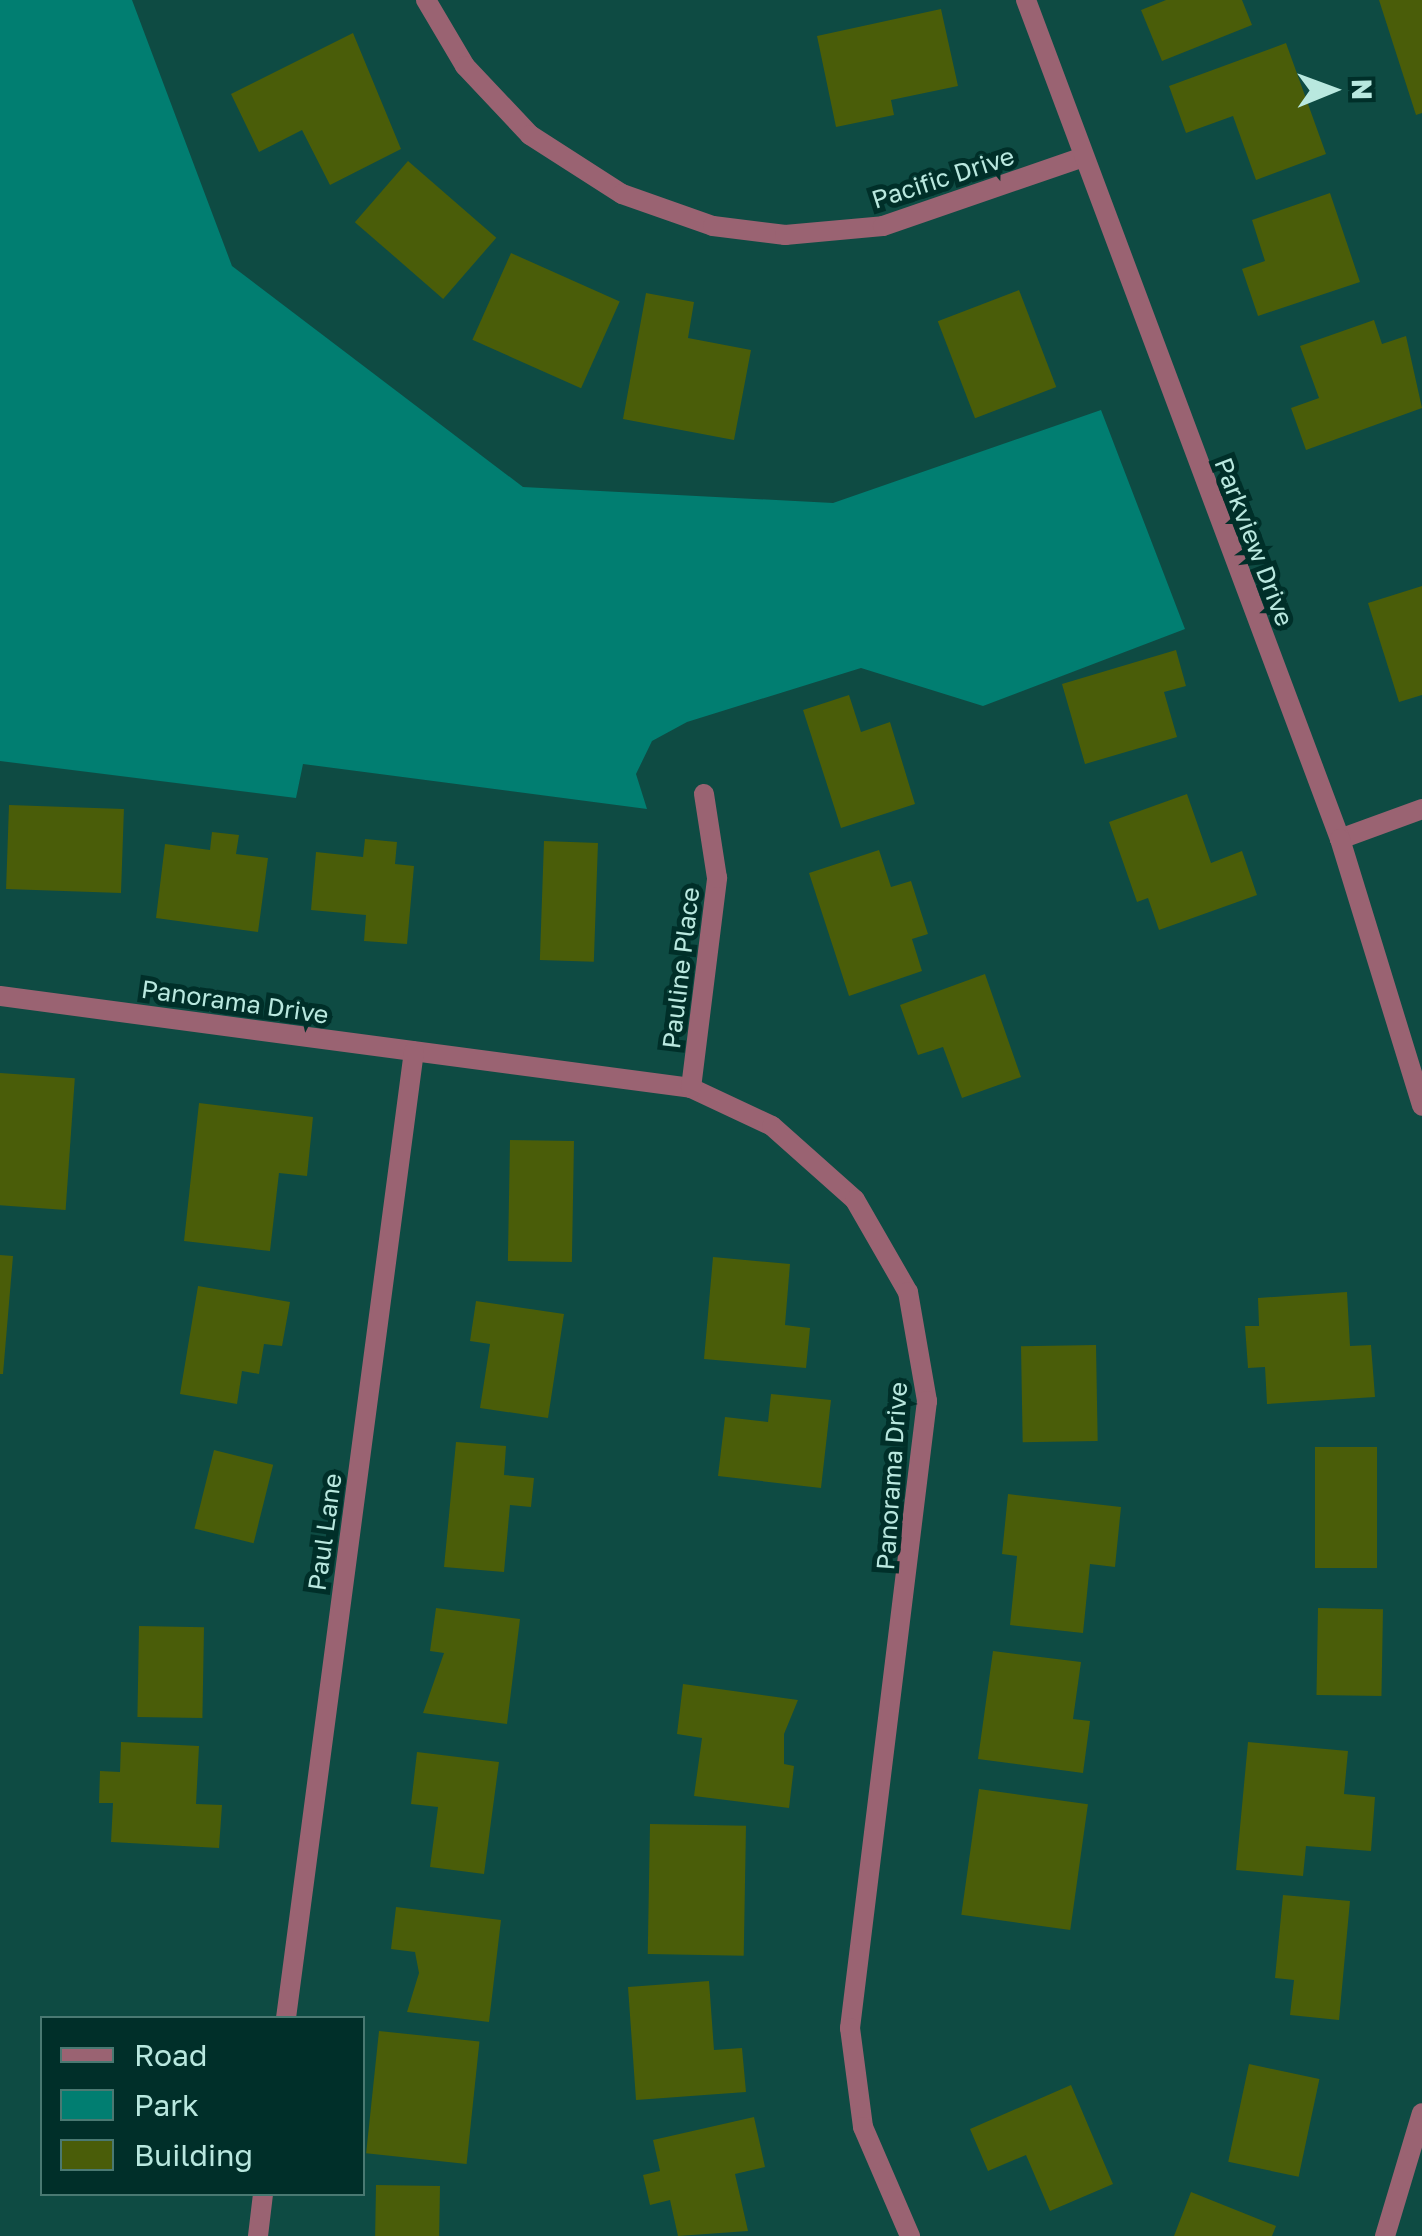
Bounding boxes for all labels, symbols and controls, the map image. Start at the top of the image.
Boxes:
north arrow [1282,40,1382,140]
text: N [1346,79,1379,100]
street label: Pacific Drive [868,141,1018,215]
street label: Parkview Drive [1208,454,1300,630]
street label: Pauline Place [656,885,706,1051]
street label: Panorama Drive [139,974,331,1030]
street label: Panorama Drive [870,1381,914,1571]
street label: Paul Lane [302,1471,348,1593]
legend [40,2016,365,2196]
text: Road [134,2037,208,2073]
text: Park [134,2087,199,2123]
text: Building [134,2137,253,2173]

